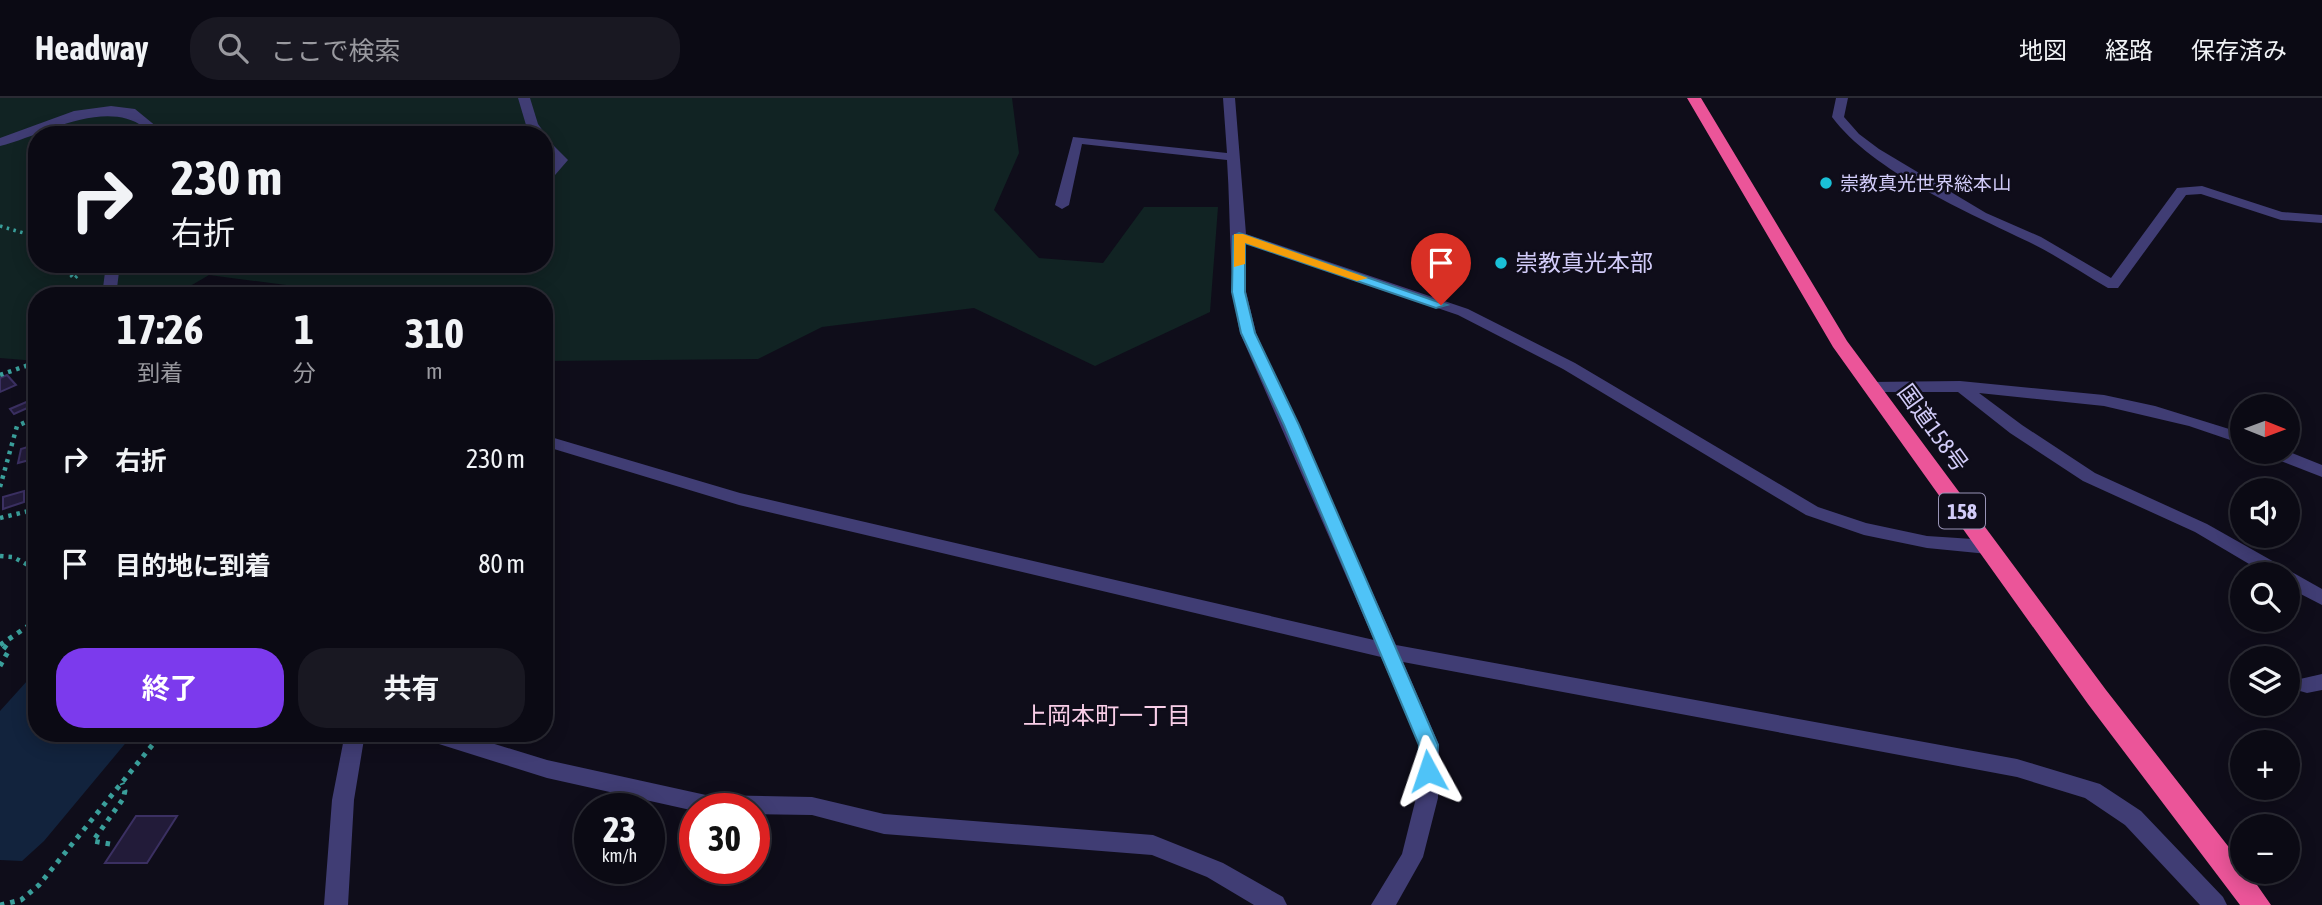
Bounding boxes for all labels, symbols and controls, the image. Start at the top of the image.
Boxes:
search box [190,17,680,80]
text: Headway [35,29,148,67]
icon: search [214,29,252,67]
text: ここで検索 [270,36,400,66]
text: 地図 [2019,37,2067,64]
text: 経路 [2105,37,2153,64]
text: 保存済み [2191,37,2287,64]
text: 230 m [171,149,282,205]
icon: right [56,154,147,245]
place label: 崇教真光世界総本山 [1840,172,2011,194]
marker: 崇教真光世界総本山 [1818,175,1834,191]
text: 右折 [171,214,235,251]
pin [1411,233,1471,305]
icon: arrive [1422,244,1460,282]
place label: 崇教真光本部 [1515,250,1653,276]
marker: 崇教真光本部 [1493,255,1509,271]
text: 17:26 [117,305,204,353]
text: 1 [294,305,314,353]
text: 310 [405,309,464,357]
text: m [426,358,443,384]
text: 到着 [137,360,183,386]
text: 分 [293,360,316,386]
street label: 国道158号 [1893,379,1973,477]
north arrow [2230,394,2300,464]
map controls [2230,394,2300,884]
icon: right [56,440,94,478]
text: 230 m [466,444,525,474]
text: 右折 [115,446,167,476]
button: sound [2230,478,2300,548]
road number: 158 [1939,494,1985,528]
icon: arrive [56,545,94,583]
text: 80 m [478,549,525,579]
text: 目的地に到着 [115,551,271,581]
button: search [2230,562,2300,632]
button: layers [2230,646,2300,716]
button: 終了 [56,648,284,728]
button: 共有 [298,648,525,728]
district label: 上岡本町一丁目 [1023,702,1191,729]
button: + [2230,730,2300,800]
position arrow [1391,734,1465,808]
speed limit sign: 30 [679,793,770,884]
text: 23 [603,809,636,849]
button: − [2230,814,2300,884]
text: km/h [602,845,637,866]

